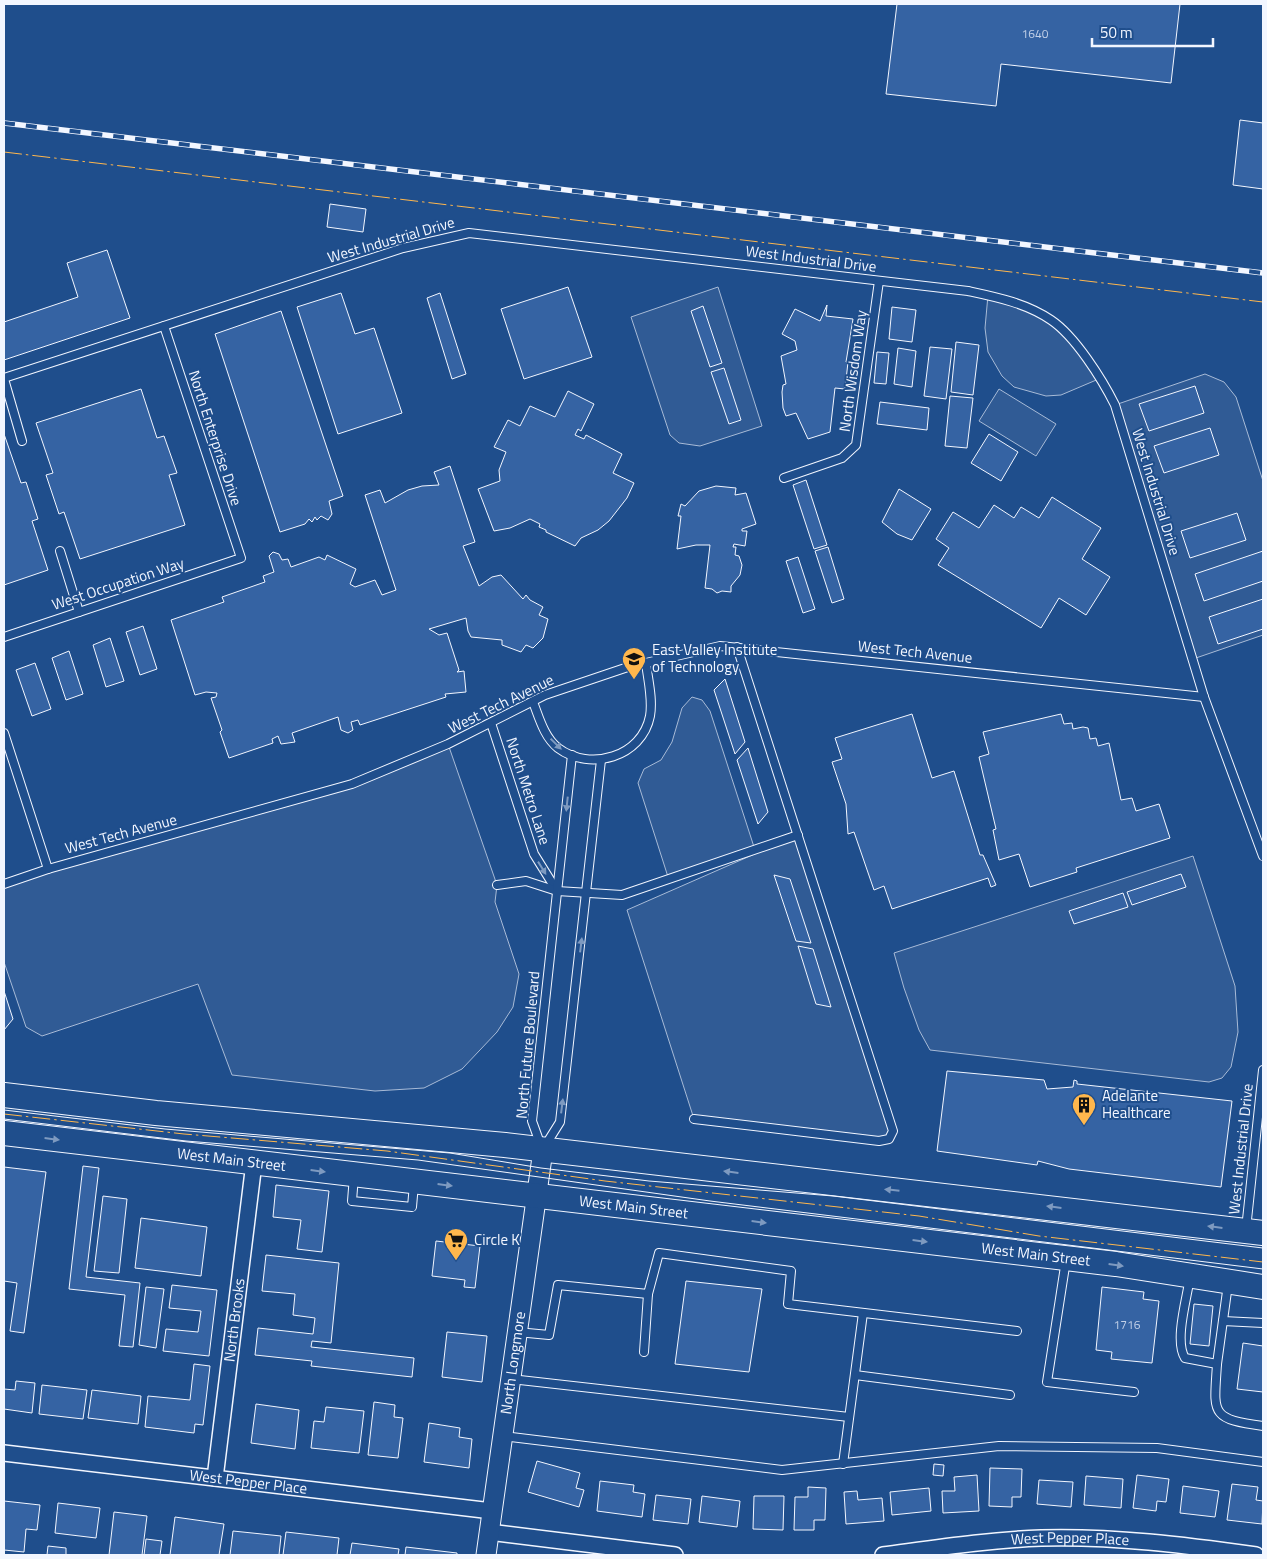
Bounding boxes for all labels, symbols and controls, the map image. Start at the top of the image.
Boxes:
scale bar [1092,15,1213,47]
text: 50 m [1100,21,1133,44]
house number: 1640 [1022,24,1049,43]
street label: West Industrial Drive [324,210,457,269]
street label: West Industrial Drive [744,239,878,278]
street label: North Wisdom Way [833,309,872,433]
street label: North Enterprise Drive [183,367,248,509]
street label: West Industrial Drive [1126,426,1187,558]
street label: West Occupation Way [49,551,187,616]
street label: West Tech Avenue [857,634,973,669]
place label: East Valley Institute of Technology [652,638,777,678]
school or university icon: East Valley Institute of Technology [621,646,647,680]
street label: West Tech Avenue [444,668,558,739]
street label: North Metro Lane [500,734,557,848]
one-way arrow [549,738,561,750]
one-way arrow [562,796,570,812]
street label: West Tech Avenue [62,808,179,860]
one-way arrow [538,861,547,874]
one-way arrow [577,936,585,952]
street label: North Future Boulevard [510,970,545,1120]
street label: West Industrial Drive [1222,1082,1259,1216]
place label: Adelante Healthcare [1102,1084,1171,1124]
building icon: Adelante Healthcare [1071,1092,1097,1126]
one-way arrow [558,1098,566,1114]
one-way arrow [44,1135,60,1143]
street label: West Main Street [176,1141,288,1177]
one-way arrow [310,1167,326,1175]
one-way arrow [722,1168,738,1176]
one-way arrow [437,1181,453,1189]
one-way arrow [884,1185,900,1193]
street label: West Main Street [578,1189,690,1225]
one-way arrow [1045,1203,1061,1211]
one-way arrow [751,1218,767,1226]
one-way arrow [1207,1223,1223,1231]
supermarket icon: Circle K [443,1227,469,1261]
place label: Circle K [474,1228,520,1251]
street label: West Main Street [980,1236,1092,1272]
one-way arrow [913,1237,929,1245]
one-way arrow [1109,1261,1125,1269]
street label: North Brooks [217,1277,251,1363]
street label: North Longmore [494,1310,531,1416]
house number: 1716 [1114,1315,1141,1334]
street label: West Pepper Place [188,1463,308,1500]
street label: West Pepper Place [1010,1526,1130,1551]

